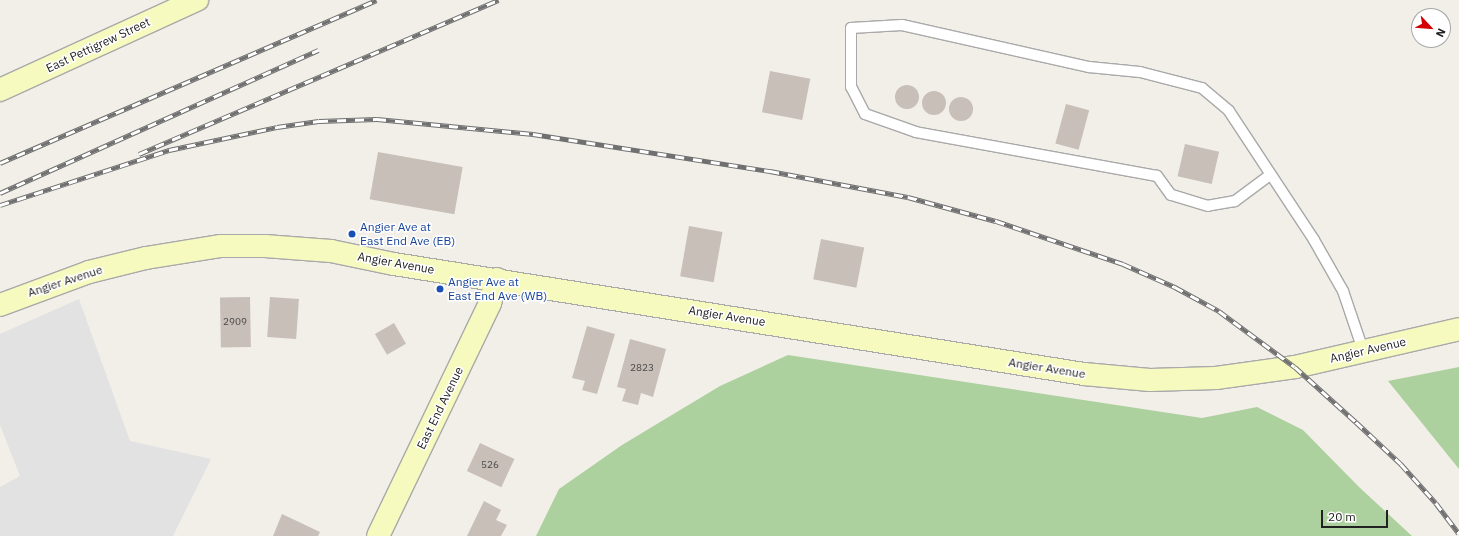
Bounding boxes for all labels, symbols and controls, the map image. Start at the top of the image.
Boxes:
north arrow [1411,8,1451,48]
street label: East Pettigrew Street [44,15,152,75]
text: N [1433,26,1449,39]
place label: Angier Ave at East End Ave (EB) [360,220,455,248]
marker: Angier Ave at East End Ave (EB) [347,229,357,239]
street label: Angier Avenue [356,249,436,277]
street label: Angier Avenue [26,262,104,300]
place label: Angier Ave at East End Ave (WB) [448,275,547,303]
marker: Angier Ave at East End Ave (WB) [435,284,445,294]
street label: Angier Avenue [687,303,767,329]
house number: 2909 [223,316,247,328]
street label: Angier Avenue [1329,334,1407,366]
street label: Angier Avenue [1007,355,1087,381]
house number: 2823 [630,362,654,374]
street label: East End Avenue [414,364,466,452]
house number: 526 [481,459,499,471]
scale bar [1323,502,1390,528]
text: 20 m [1328,509,1356,524]

